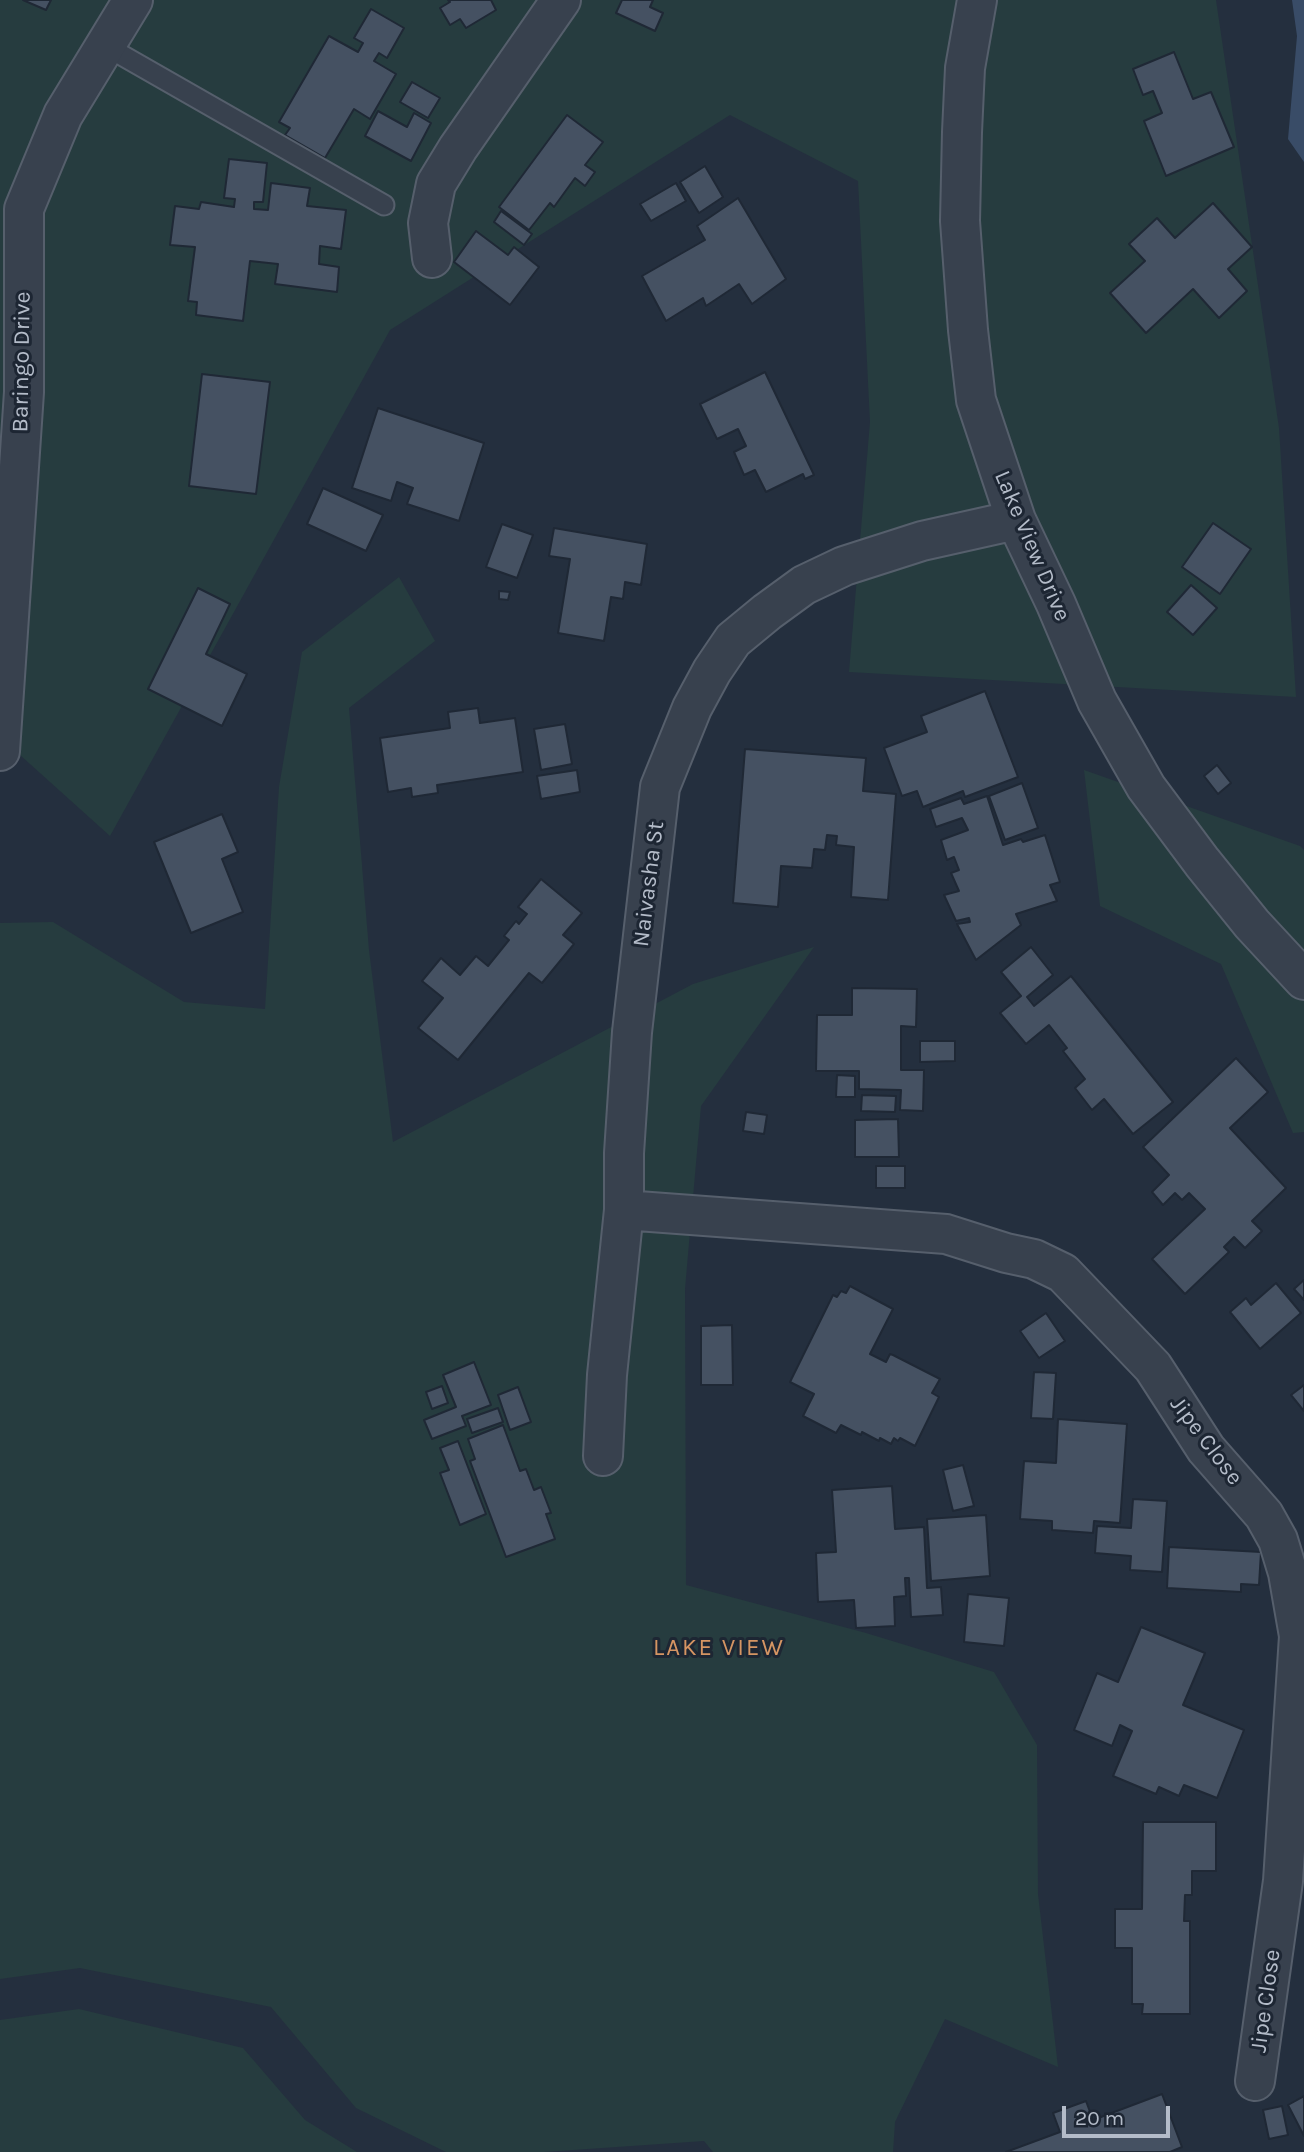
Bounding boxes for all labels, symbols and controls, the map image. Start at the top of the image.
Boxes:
street label: Baringo Drive [7,291,37,433]
street label: Lake View Drive [988,466,1076,626]
street label: Naivasha St [628,820,670,948]
street label: Jipe Close [1164,1391,1248,1491]
district label: LAKE VIEW [654,1634,784,1662]
street label: Jipe Close [1245,1948,1287,2054]
scale bar [1066,2092,1174,2136]
text: 20 m [1075,2106,1124,2130]

